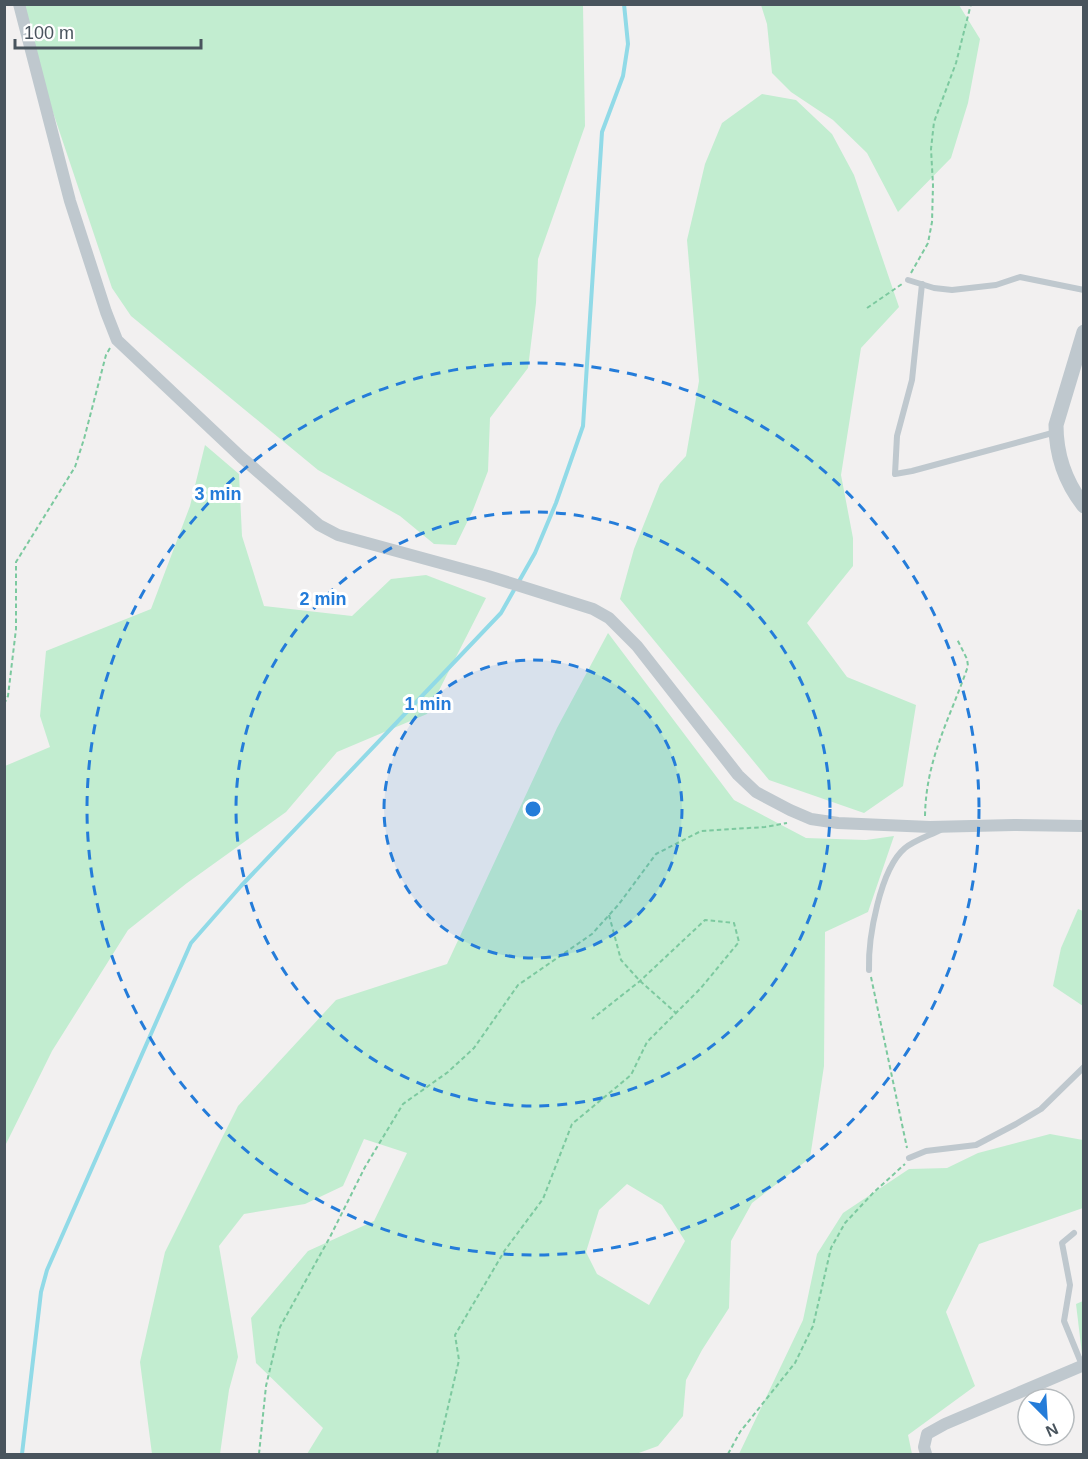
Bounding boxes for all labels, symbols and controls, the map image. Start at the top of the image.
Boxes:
scale bar [15,12,201,50]
text: 100 m [24,23,74,43]
text: 3 min [194,484,242,504]
text: 2 min [299,589,347,609]
text: 1 min [404,694,452,714]
centre of rings [523,799,543,819]
north arrow [1016,1387,1076,1447]
text: N [1043,1420,1061,1440]

